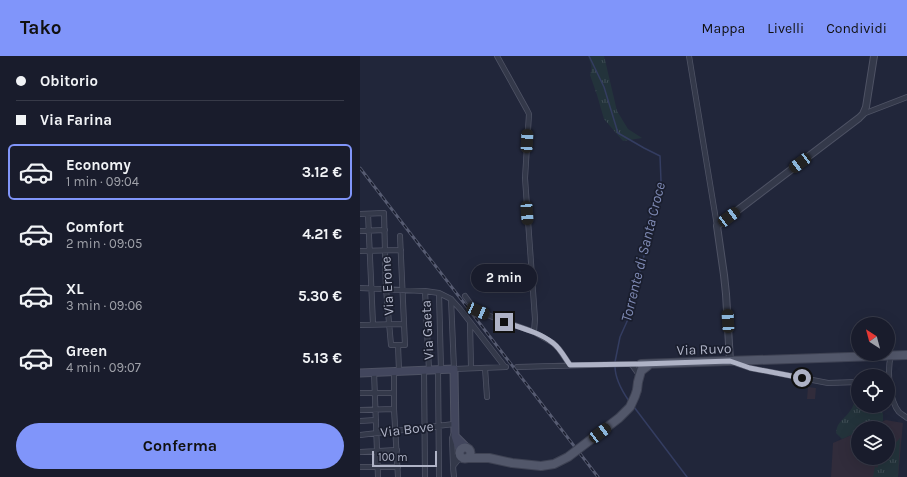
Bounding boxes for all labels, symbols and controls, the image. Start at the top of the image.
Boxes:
text: Tako [20,17,61,39]
text: Mappa [702,20,745,37]
text: Livelli [767,20,804,37]
text: Condividi [826,20,887,37]
text: Obitorio [40,72,98,90]
text: Via Farina [40,111,112,129]
car [520,129,534,153]
car [787,151,813,175]
icon: car [18,154,54,190]
text: Economy [66,156,131,174]
text: 3.12 € [302,163,342,181]
text: 1 min · 09:04 [66,174,139,189]
water label: Torrente di Santa Croce [617,180,669,324]
car [520,201,534,225]
car [716,205,742,229]
icon: car [18,216,54,252]
text: Comfort [66,218,124,236]
text: 4.21 € [302,225,342,243]
text: 2 min · 09:05 [66,236,142,251]
street label: Via Erone [377,256,398,316]
callout: 2 min [471,264,537,292]
text: 2 min [486,270,522,285]
icon: car [18,278,54,314]
text: XL [66,280,84,298]
text: 5.30 € [298,287,342,305]
text: 3 min · 09:06 [66,298,143,313]
street label: Via Gaeta [417,300,438,360]
car [465,301,491,321]
car [721,309,735,333]
route end [495,313,513,331]
north arrow [851,317,895,361]
map controls [851,317,895,465]
icon: car [18,340,54,376]
street label: Via Ruvo [676,340,732,359]
text: Green [66,342,107,360]
text: 5.13 € [302,349,342,367]
text: 4 min · 09:07 [66,360,141,375]
route start [793,369,811,387]
button: locate [851,369,895,413]
street label: Via Bove [379,418,435,441]
car [587,421,613,445]
button: layers [851,421,895,465]
button: Conferma [16,423,344,469]
scale bar [372,449,437,468]
text: 100 m [378,451,408,464]

